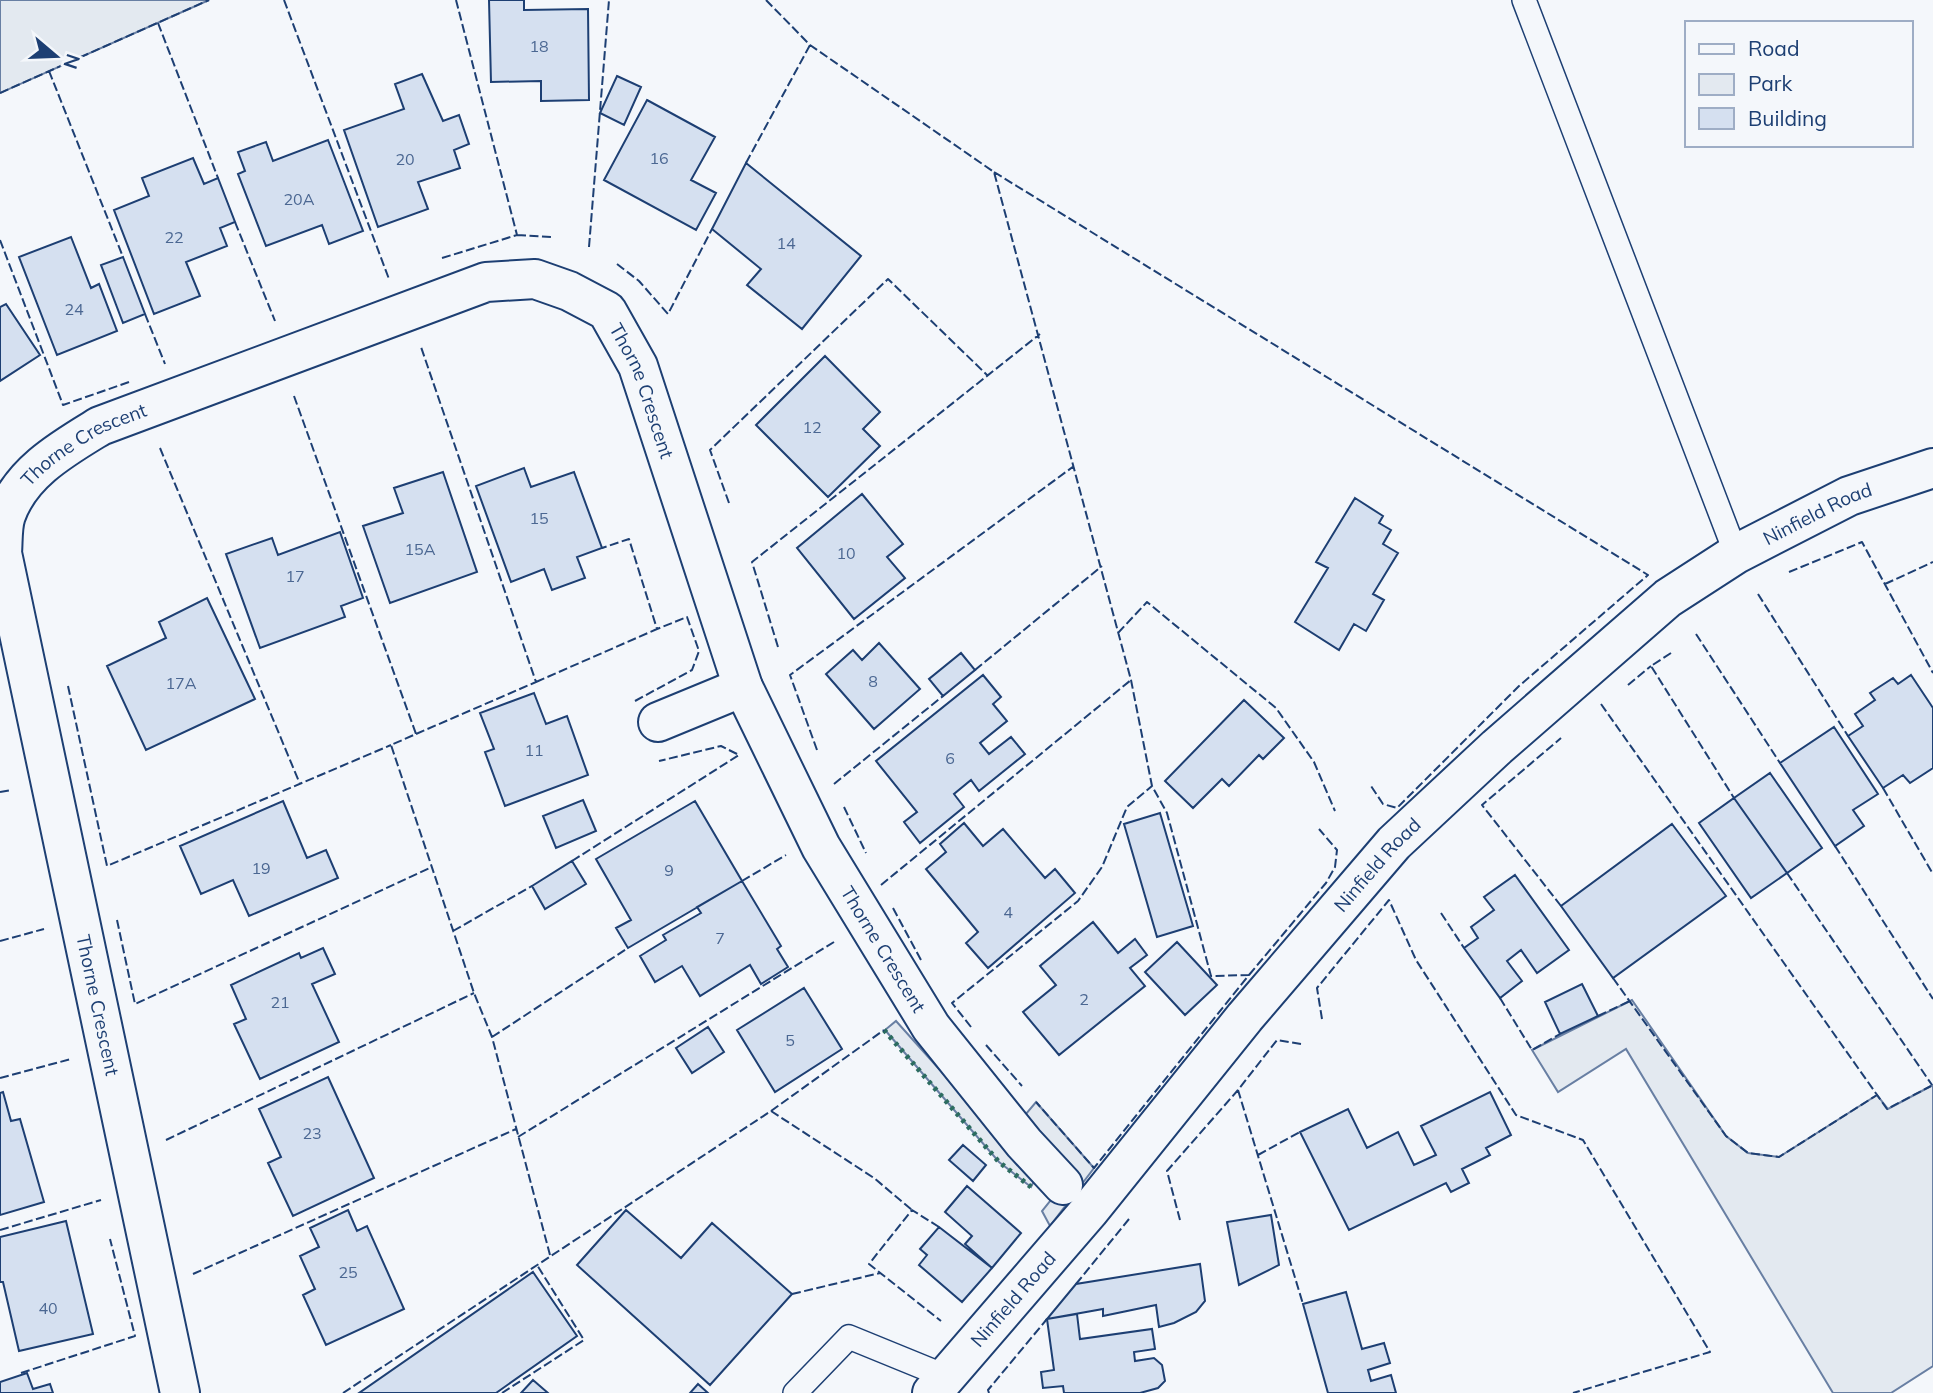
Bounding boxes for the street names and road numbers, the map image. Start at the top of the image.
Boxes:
street label: Thorne Crescent [604,319,680,462]
street label: Thorne Crescent [15,398,150,491]
street label: Ninfield Road [1759,477,1875,550]
street label: Ninfield Road [1328,812,1426,917]
street label: Thorne Crescent [836,882,931,1017]
street label: Thorne Crescent [71,932,125,1078]
street label: Ninfield Road [965,1246,1061,1352]

